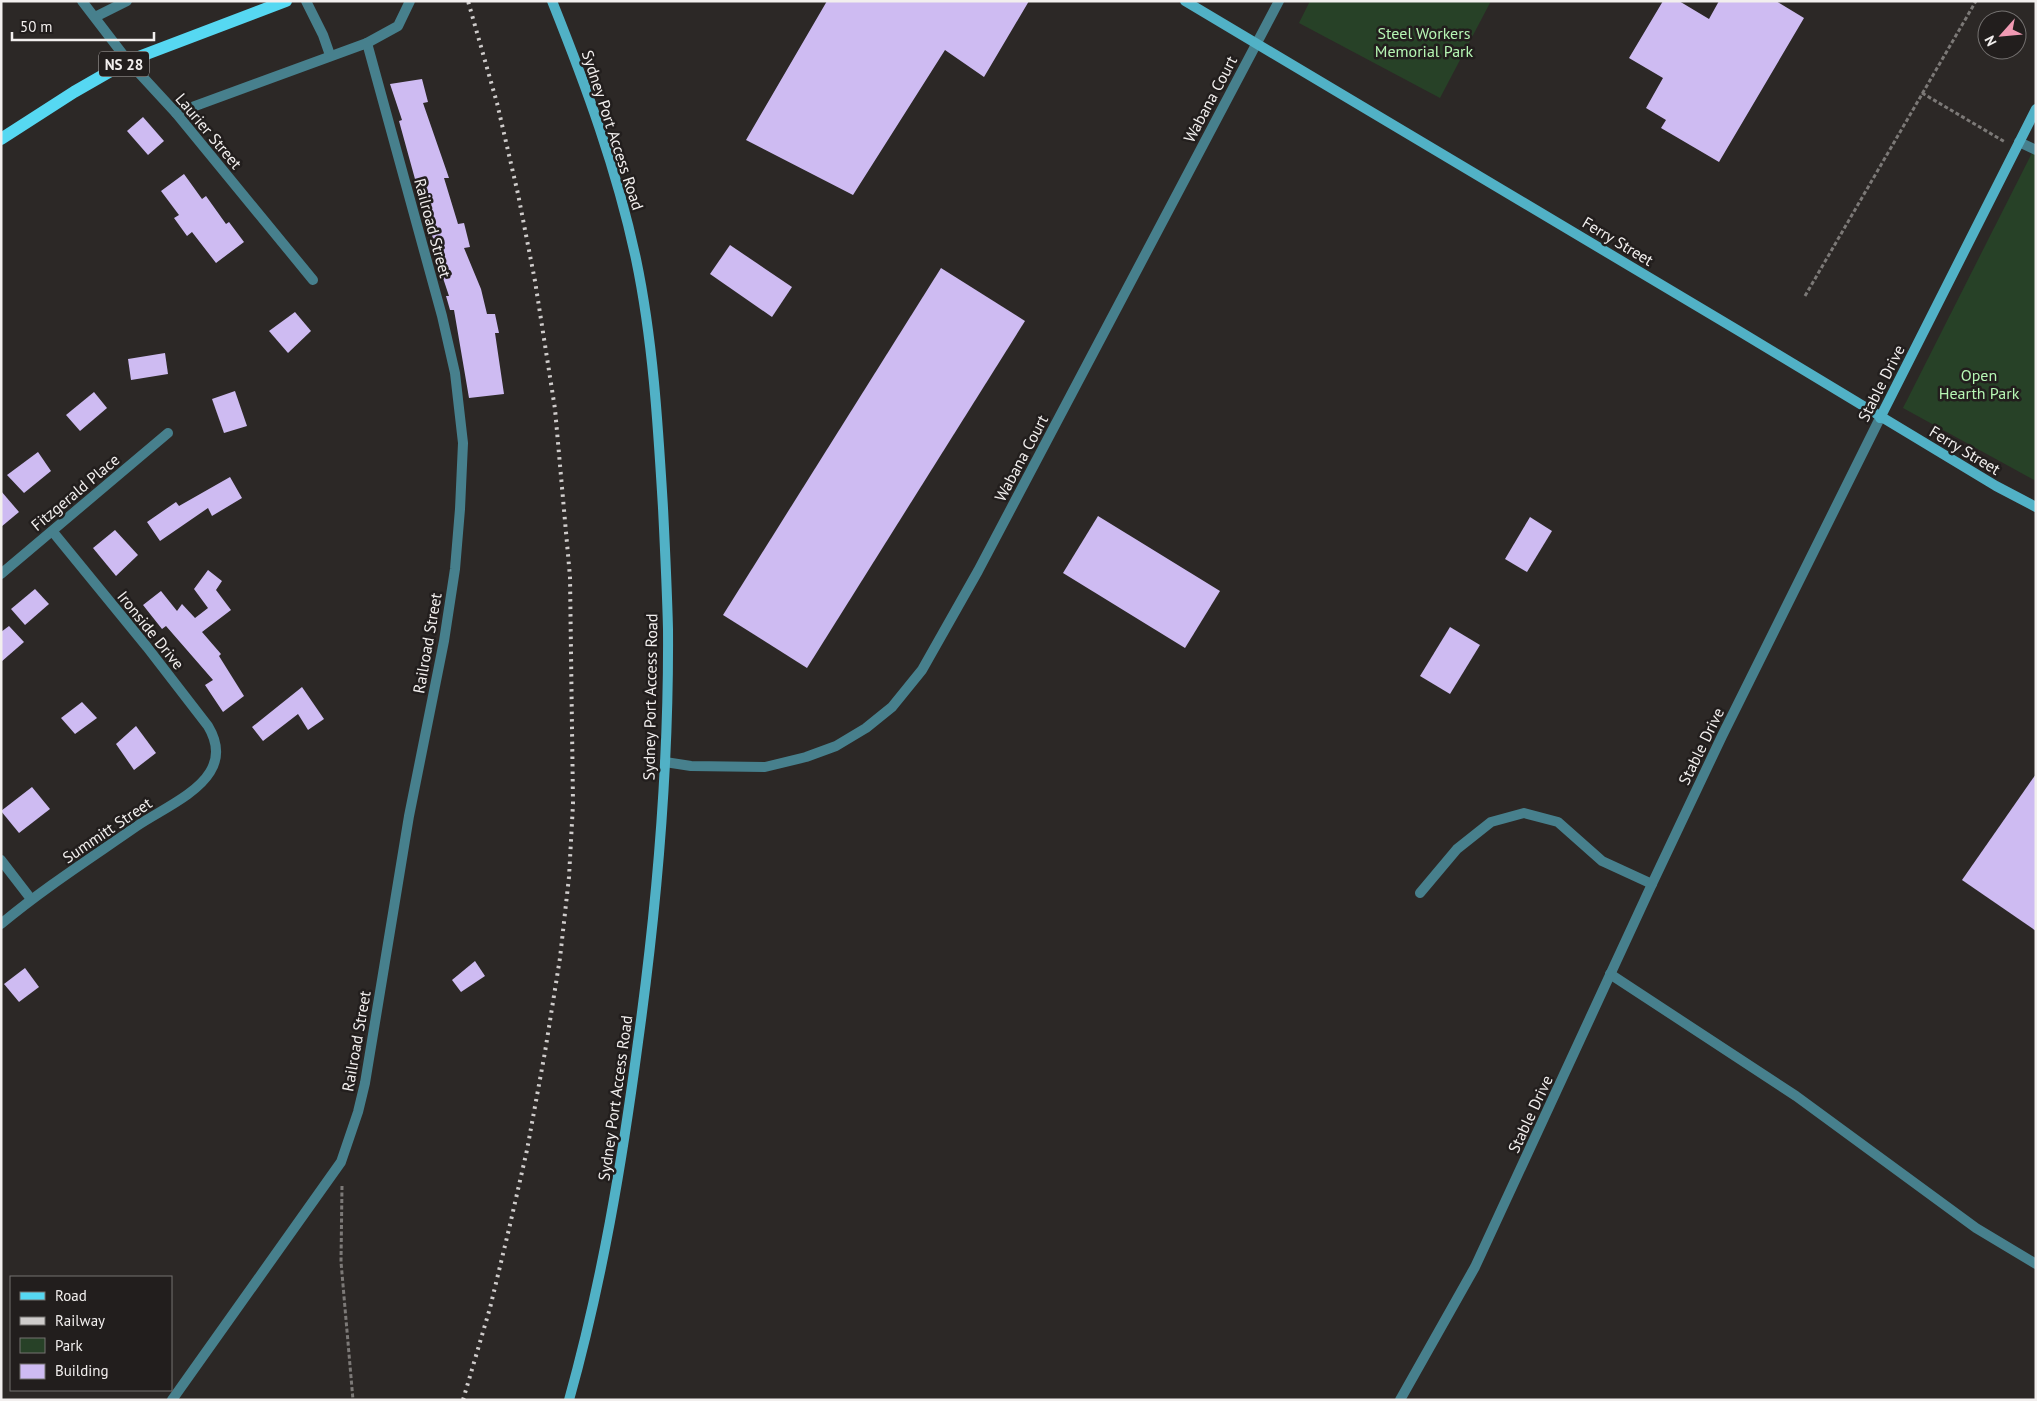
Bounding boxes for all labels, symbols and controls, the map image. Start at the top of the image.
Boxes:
scale bar [12,10,155,42]
north arrow [1977,10,2027,60]
text: 50 m [20,17,53,36]
park label: Steel Workers Memorial Park [1375,23,1474,61]
text: N [1980,33,2001,49]
street label: Sydney Port Access Road [578,48,648,212]
road number: NS 28 [99,52,149,76]
street label: Wabana Court [1179,52,1241,146]
street label: Laurier Street [171,89,247,173]
street label: Railroad Street [410,176,456,280]
street label: Ferry Street [1579,212,1658,270]
street label: Stable Drive [1853,341,1909,425]
park label: Open Hearth Park [1939,365,2020,403]
street label: Wabana Court [990,411,1052,505]
street label: Ferry Street [1926,421,2005,479]
street label: Fitzgerald Place [27,449,123,535]
street label: Ironside Drive [113,587,189,673]
street label: Railroad Street [408,590,446,695]
street label: Sydney Port Access Road [639,613,661,781]
street label: Stable Drive [1674,704,1728,788]
street label: Summitt Street [59,792,156,867]
street label: Railroad Street [337,988,375,1093]
street label: Sydney Port Access Road [593,1014,637,1182]
street label: Stable Drive [1503,1072,1557,1156]
legend [10,1276,172,1391]
text: Road [55,1286,87,1305]
text: Railway [55,1311,105,1330]
text: Park [55,1336,83,1355]
text: Building [55,1361,109,1380]

